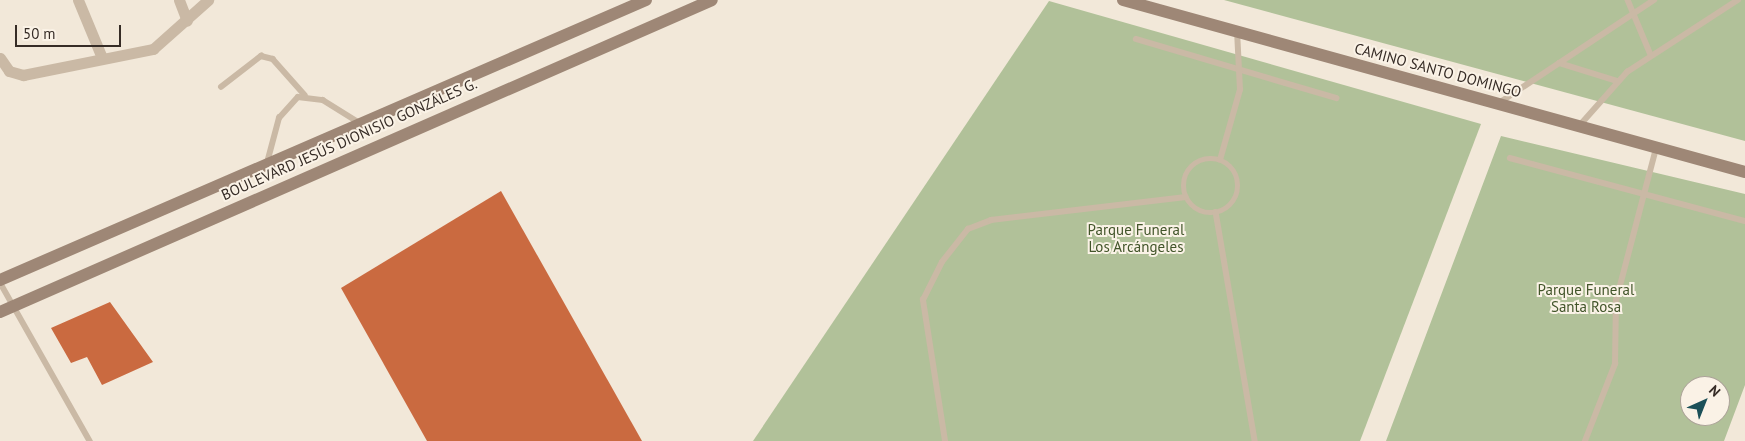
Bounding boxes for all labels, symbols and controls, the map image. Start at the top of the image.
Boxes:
scale bar [18,15,124,47]
text: 50 m [23,24,56,43]
street label: CAMINO SANTO DOMINGO [1353,39,1523,101]
street label: BOULEVARD JESÚS DIONISIO GONZÁLES G. [218,74,480,204]
park label: Parque Funeral Los Arcángeles [1088,220,1184,255]
park label: Parque Funeral Santa Rosa [1538,280,1634,315]
north arrow [1680,376,1730,426]
text: N [1705,381,1724,401]

